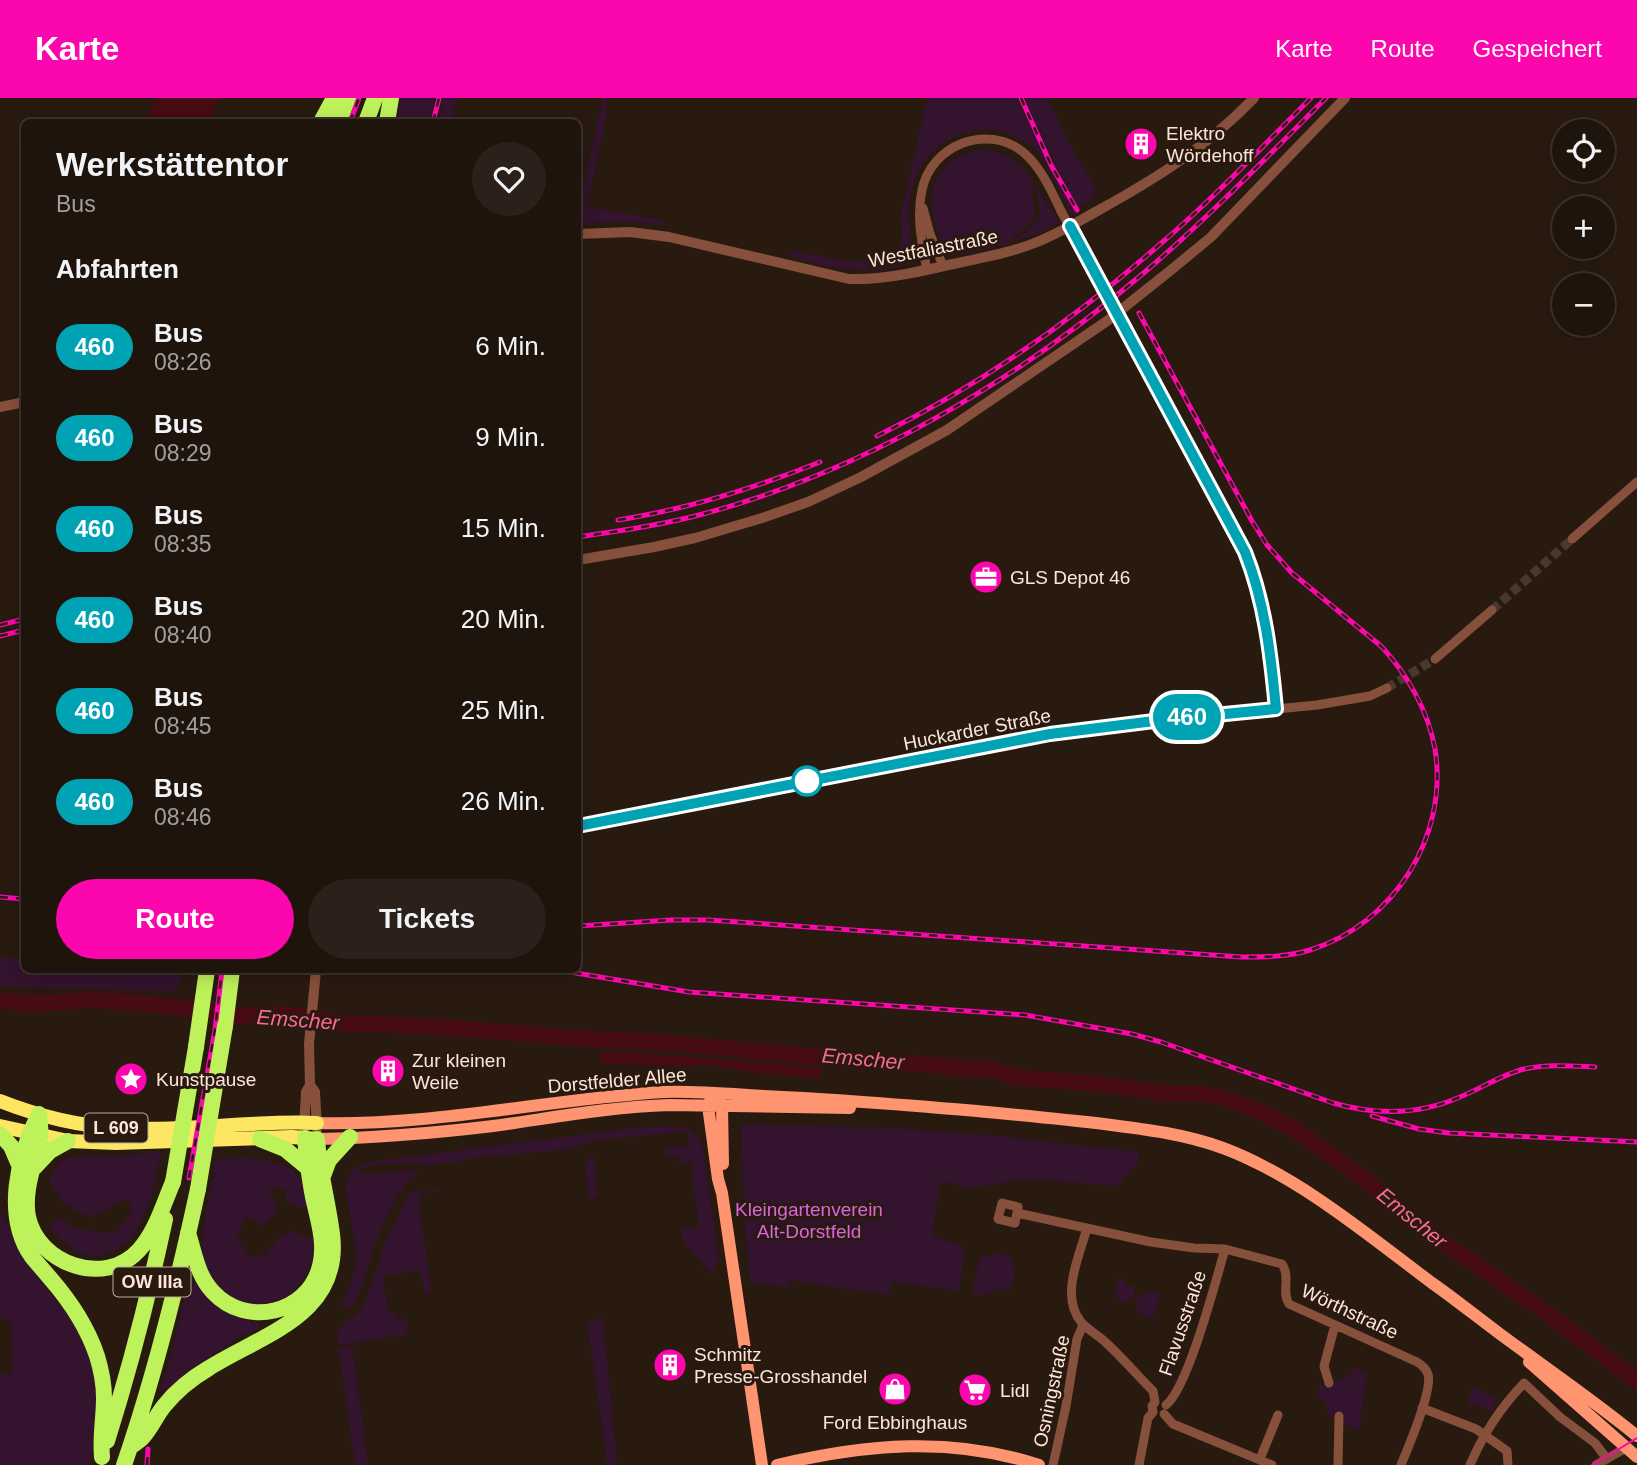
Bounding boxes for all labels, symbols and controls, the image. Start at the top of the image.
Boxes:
text: Karte [35,30,119,67]
text: Karte [1275,35,1333,62]
text: Route [1371,35,1435,62]
text: Gespeichert [1473,35,1602,62]
map controls [1552,119,1615,336]
button: locate [1552,119,1615,182]
place label: Elektro Wördehoff [1166,123,1254,166]
building icon: Elektro Wördehoff [1122,125,1160,163]
button: heart [472,142,546,216]
text: Werkstättentor [56,146,288,183]
text: Bus [56,191,96,217]
button: + [1552,196,1615,259]
street label: Westfaliastraße [866,226,1000,271]
text: Abfahrten [56,254,179,284]
button: − [1552,273,1615,336]
text: Bus [154,318,203,348]
text: 6 Min. [475,331,546,361]
text: 460 [74,333,115,360]
text: 08:26 [154,349,212,375]
text: Bus [154,409,203,439]
text: 9 Min. [475,422,546,452]
text: 460 [74,424,115,451]
text: 08:29 [154,440,212,466]
text: Bus [154,500,203,530]
text: 15 Min. [461,513,546,543]
text: 460 [74,515,115,542]
text: 08:35 [154,531,212,557]
office icon: GLS Depot 46 [967,558,1005,596]
place label: GLS Depot 46 [1010,567,1130,588]
text: Bus [154,591,203,621]
text: 20 Min. [461,604,546,634]
text: 460 [74,606,115,633]
text: 08:40 [154,622,212,648]
text: Bus [154,682,203,712]
line badge: 460 [1147,694,1227,740]
text: 25 Min. [461,695,546,725]
text: 460 [74,697,115,724]
text: 460 [1167,703,1207,730]
street label: Huckarder Straße [901,705,1053,754]
text: 08:45 [154,713,212,739]
unlabelled marker [792,766,822,796]
text: Bus [154,773,203,803]
text: 26 Min. [461,786,546,816]
text: 460 [74,788,115,815]
text: 08:46 [154,804,212,830]
button: Route [56,879,294,959]
button: Tickets [308,879,546,959]
water label: Emscher [256,1005,341,1034]
water label: Emscher [821,1043,906,1074]
place label: Zur kleinen Weile [412,1050,506,1093]
building icon: Zur kleinen Weile [369,1052,407,1090]
place icon: Kunstpause [112,1060,150,1098]
street label: Dorstfelder Allee [547,1064,687,1097]
place label: Kunstpause [156,1069,256,1090]
road number: L 609 [85,1113,148,1142]
water label: Emscher [1373,1183,1453,1253]
park label: Kleingartenverein Alt-Dorstfeld [735,1199,883,1242]
road number: OW IIIa [114,1268,190,1296]
street label: Flavusstraße [1155,1268,1210,1378]
street label: Wörthstraße [1298,1280,1402,1343]
street label: Osningstraße [1029,1333,1074,1449]
place label: Schmitz Presse-Grosshandel [694,1344,867,1387]
building icon: Schmitz Presse-Grosshandel [651,1346,689,1384]
shop icon: Ford Ebbinghaus [876,1370,914,1408]
supermarket icon: Lidl [956,1371,994,1409]
place label: Lidl [1000,1380,1030,1401]
place label: Ford Ebbinghaus [823,1412,967,1433]

